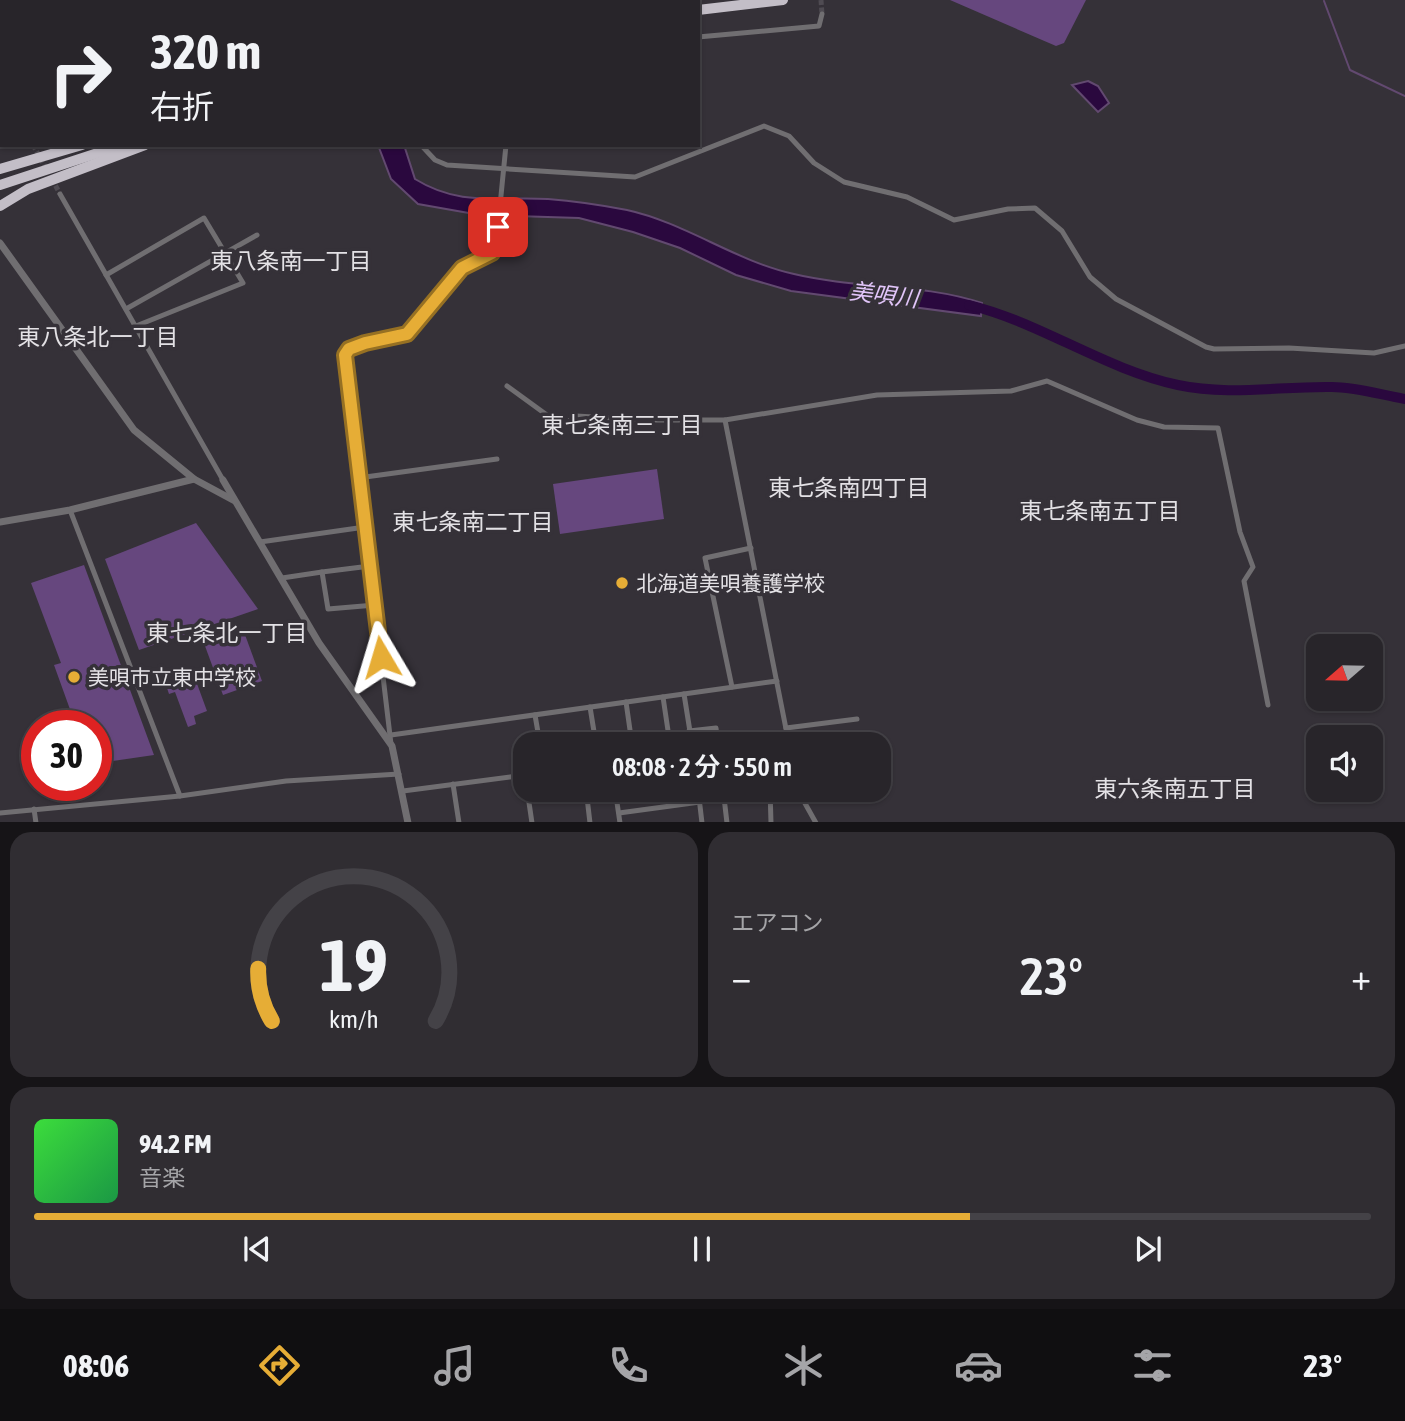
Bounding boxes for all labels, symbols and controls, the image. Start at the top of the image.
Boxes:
text: 320 m [150,23,261,79]
icon: right [35,28,126,119]
text: 右折 [150,88,214,125]
pin [468,197,528,257]
icon: arrive [479,208,517,246]
district label: 東八条南一丁目 [211,248,372,274]
water label: 美唄川 [848,278,923,312]
district label: 東八条北一丁目 [18,324,179,350]
district label: 東七条南三丁目 [542,412,703,438]
district label: 東七条南四丁目 [769,475,930,501]
district label: 東七条南五丁目 [1020,498,1181,524]
district label: 東七条南二丁目 [393,509,554,535]
place label: 北海道美唄養護学校 [636,571,825,595]
marker: 北海道美唄養護学校 [614,575,630,591]
district label: 東七条北一丁目 [147,620,308,646]
position arrow [344,620,418,694]
north arrow [1306,634,1382,710]
map controls [1306,634,1383,802]
place label: 美唄市立東中学校 [88,665,256,689]
marker: 美唄市立東中学校 [66,669,82,685]
speed limit sign: 30 [21,710,112,801]
button: sound [1306,725,1383,802]
text: 08:08 · 2 分 · 550 m [612,752,792,782]
district label: 東六条南五丁目 [1095,776,1256,802]
text: エアコン [732,910,824,936]
text: 19 [320,923,388,1006]
text: 23° [1020,946,1083,1006]
text: − [732,955,751,998]
text: + [1351,955,1371,998]
text: km/h [329,1004,379,1032]
text: 94.2 FM [139,1129,212,1159]
text: 音楽 [139,1165,185,1191]
icon: previous [238,1230,276,1268]
icon: pause [683,1230,721,1268]
icon: next [1129,1230,1167,1268]
icon: directions [255,1341,304,1390]
icon: music [430,1341,479,1390]
icon: phone [604,1341,653,1390]
icon: climate [779,1341,828,1390]
icon: car [954,1341,1003,1390]
icon: filters [1128,1341,1177,1390]
text: 08:06 [63,1347,129,1384]
text: 23° [1303,1347,1342,1384]

